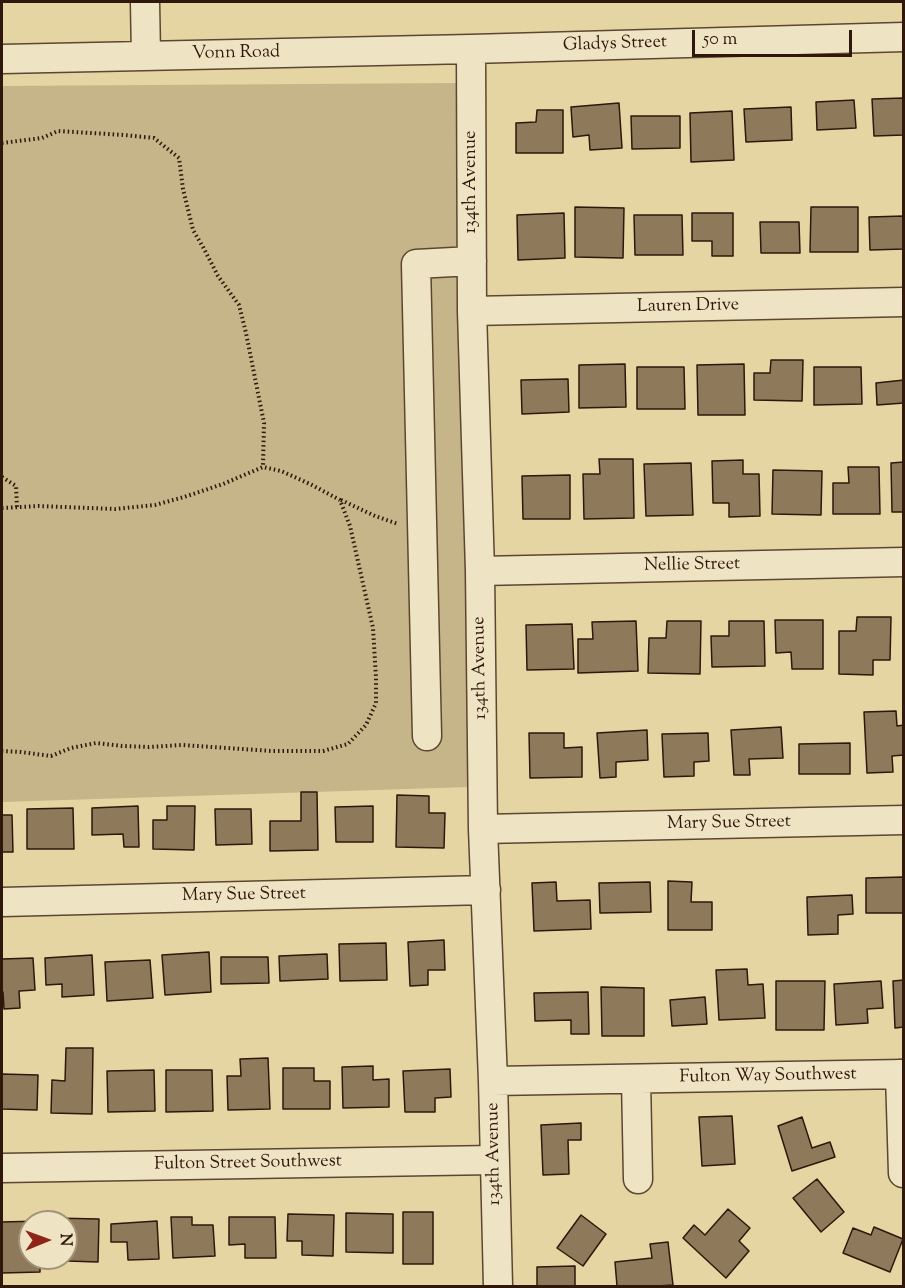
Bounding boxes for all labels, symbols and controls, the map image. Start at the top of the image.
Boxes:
scale bar [695,18,856,56]
text: 50 m [703,27,737,53]
street label: Gladys Street [563,32,667,58]
street label: Vonn Road [192,42,280,66]
street label: 134th Avenue [461,131,483,233]
street label: Lauren Drive [637,295,739,319]
street label: Nellie Street [644,554,740,578]
street label: 134th Avenue [469,616,493,720]
street label: Mary Sue Street [667,812,791,836]
street label: Mary Sue Street [182,884,306,908]
street label: Fulton Way Southwest [679,1065,857,1089]
street label: 134th Avenue [483,1102,507,1206]
street label: Fulton Street Southwest [154,1152,342,1176]
north arrow [18,1210,78,1270]
text: N [53,1233,76,1246]

